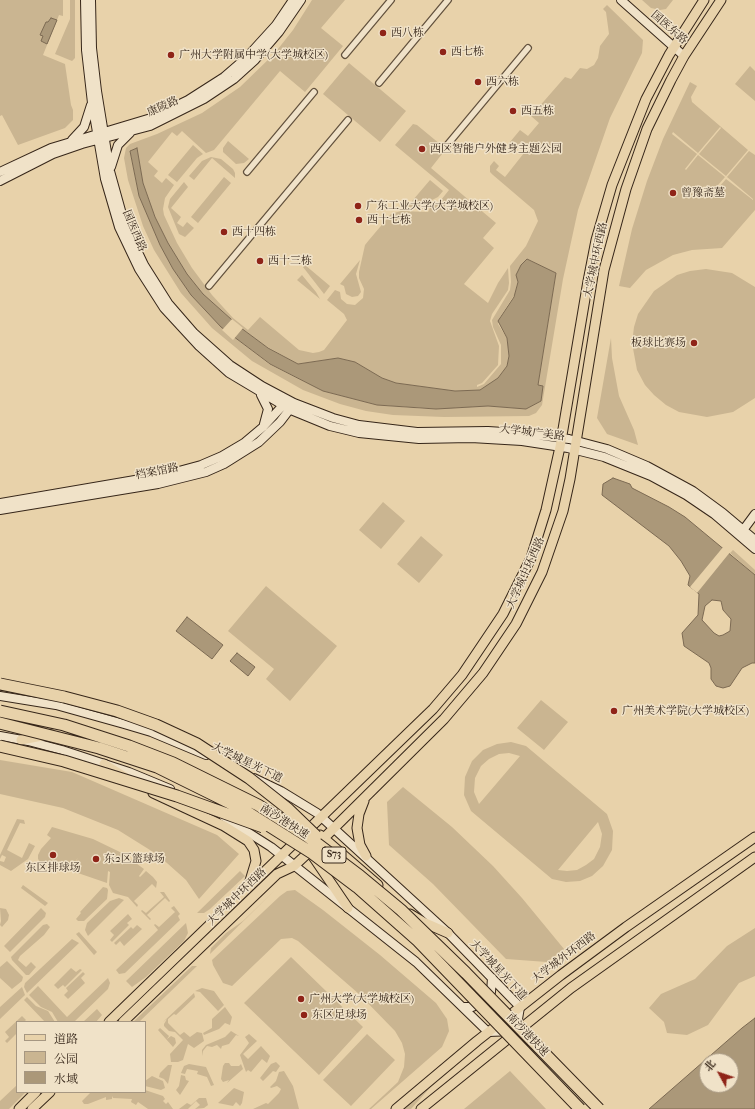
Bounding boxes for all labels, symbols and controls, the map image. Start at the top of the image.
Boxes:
street label: 国医东路 [648,9,690,47]
place label: 西八栋 [391,26,424,40]
marker: 西八栋 [378,28,388,38]
place label: 西七栋 [451,45,484,59]
marker: 西七栋 [438,47,448,57]
place label: 广州大学附属中学(大学城校区) [179,48,328,62]
marker: 广州大学附属中学(大学城校区) [166,50,176,60]
place label: 西六栋 [486,75,519,89]
marker: 西六栋 [473,77,483,87]
street label: 康陵路 [145,94,181,120]
place label: 西五栋 [521,104,554,118]
marker: 西五栋 [508,106,518,116]
place label: 西区智能户外健身主题公园 [430,142,562,156]
marker: 西区智能户外健身主题公园 [417,144,427,154]
place label: 曾豫斋墓 [681,186,725,200]
marker: 曾豫斋墓 [668,188,678,198]
place label: 广东工业大学(大学城校区) [366,199,493,213]
marker: 广东工业大学(大学城校区) [353,201,363,211]
street label: 国医西路 [119,208,149,254]
place label: 西十七栋 [367,213,411,227]
marker: 西十七栋 [354,215,364,225]
street label: 大学城中环西路 [582,221,610,299]
place label: 西十四栋 [232,225,276,239]
marker: 西十四栋 [219,227,229,237]
place label: 西十三栋 [268,254,312,268]
marker: 西十三栋 [255,256,265,266]
place label: 板球比赛场 [631,336,686,350]
marker: 板球比赛场 [689,338,699,348]
street label: 大学城广美路 [498,422,566,444]
street label: 档案馆路 [134,461,180,483]
street label: 大学城中环西路 [504,535,548,611]
place label: 广州美术学院(大学城校区) [622,704,749,718]
marker: 广州美术学院(大学城校区) [609,706,619,716]
street label: 大学城星光下道 [210,740,284,786]
street label: 南沙港快速 [257,802,311,842]
road number: S73 [322,847,346,863]
marker: 东区排球场 [48,850,58,860]
place label: 东2区篮球场 [104,852,165,866]
marker: 东2区篮球场 [91,854,101,864]
place label: 东区排球场 [26,861,80,875]
street label: 大学城中环西路 [205,866,269,928]
street label: 大学城外环西路 [529,930,599,986]
street label: 大学城星光下道 [467,937,529,1003]
place label: 广州大学(大学城校区) [309,992,414,1006]
marker: 广州大学(大学城校区) [296,994,306,1004]
place label: 东区足球场 [312,1008,367,1022]
marker: 东区足球场 [299,1010,309,1020]
street label: 南沙港快速 [503,1011,551,1059]
legend [16,1021,146,1093]
text: 道路 [54,1032,78,1046]
text: 公园 [54,1052,78,1066]
north arrow [699,1053,739,1093]
text: 北 [702,1057,719,1074]
text: 水域 [54,1072,78,1086]

